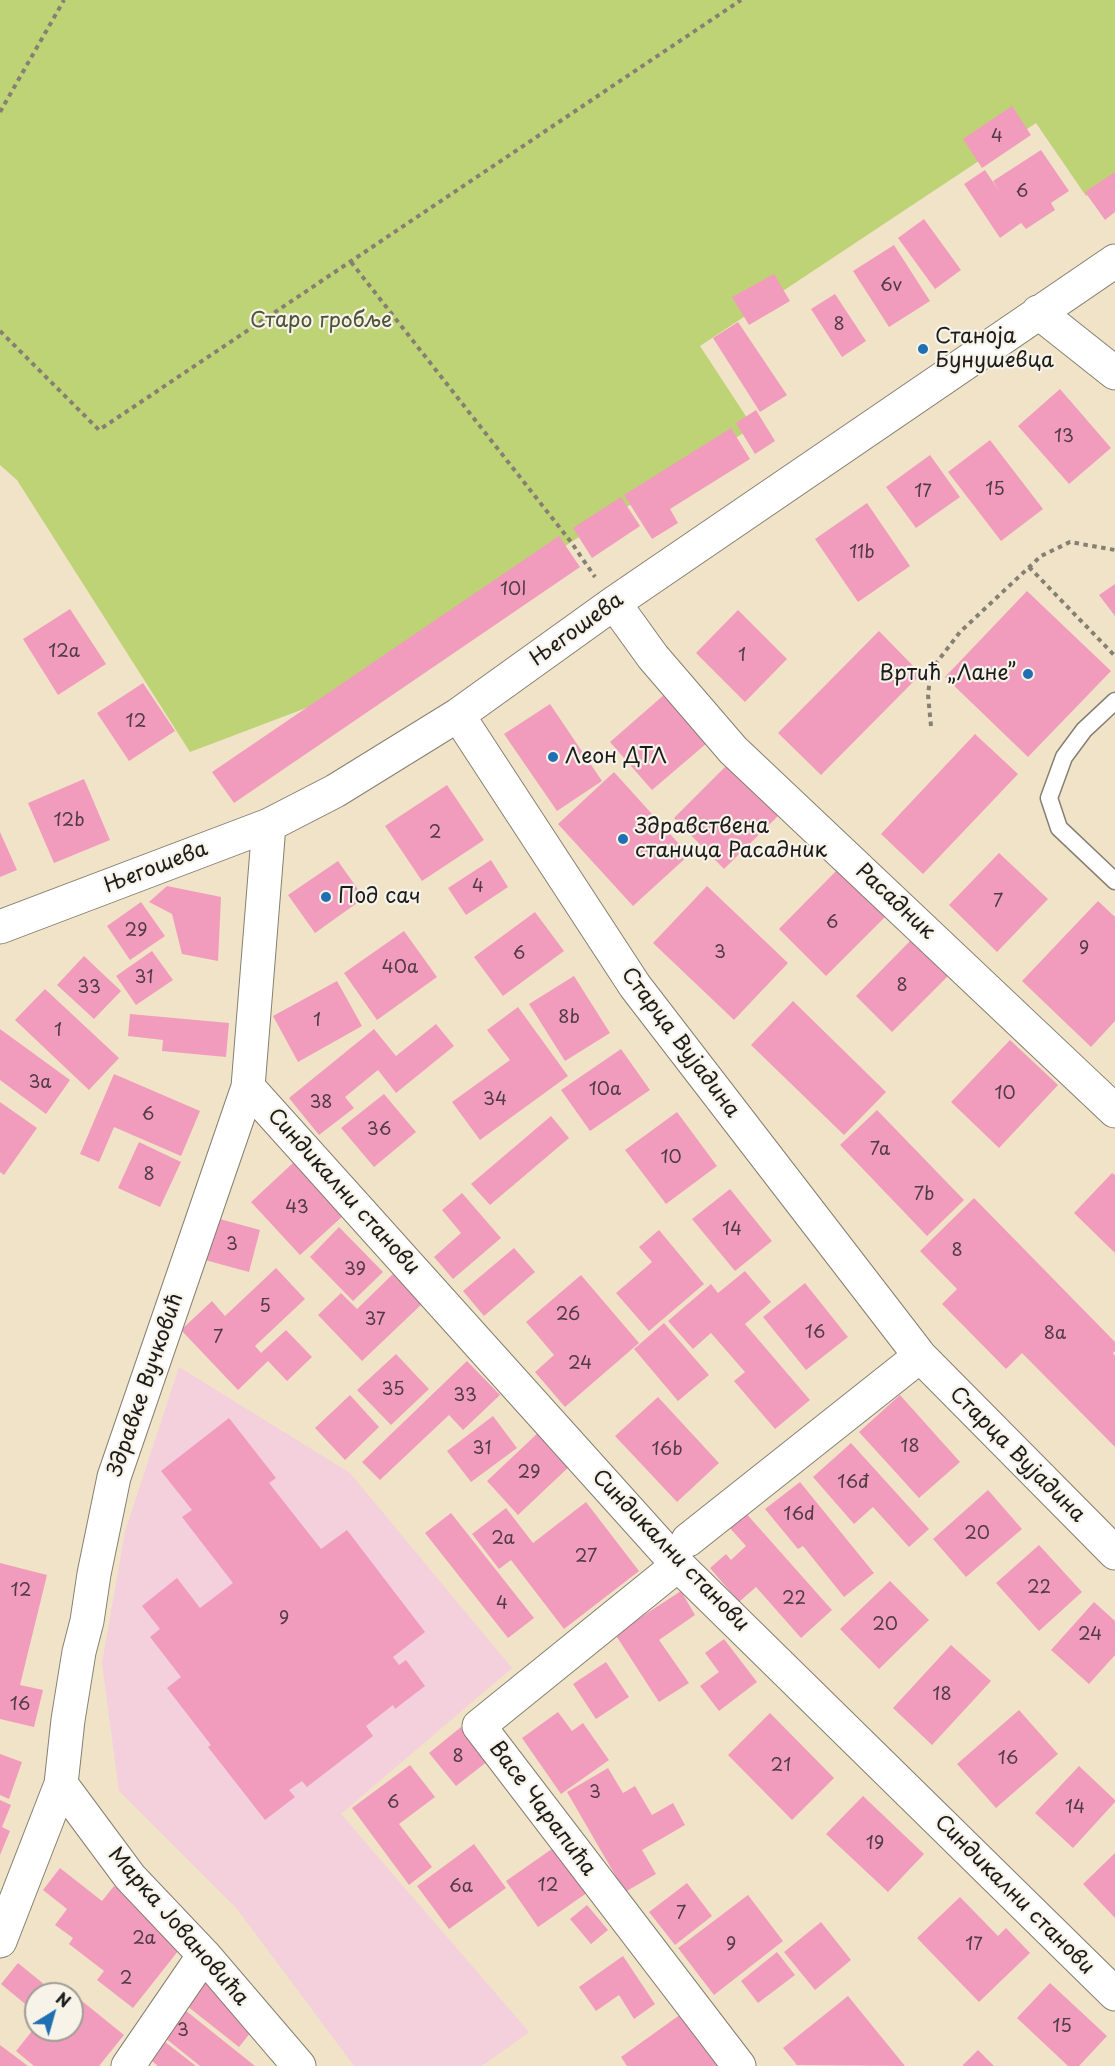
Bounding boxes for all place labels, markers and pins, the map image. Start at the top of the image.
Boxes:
place label: Станоја Бунушевца [935,324,1054,374]
marker: Станоја Бунушевца [916,342,930,356]
place label: Вртић „Лане” [879,661,1016,687]
marker: Вртић „Лане” [1021,667,1035,681]
place label: Леон ДТЛ [565,744,667,770]
marker: Леон ДТЛ [546,750,560,764]
place label: Здравствена станица Расадник [635,814,827,864]
marker: Здравствена станица Расадник [616,832,630,846]
place label: Под сач [338,884,421,910]
marker: Под сач [319,890,333,904]

